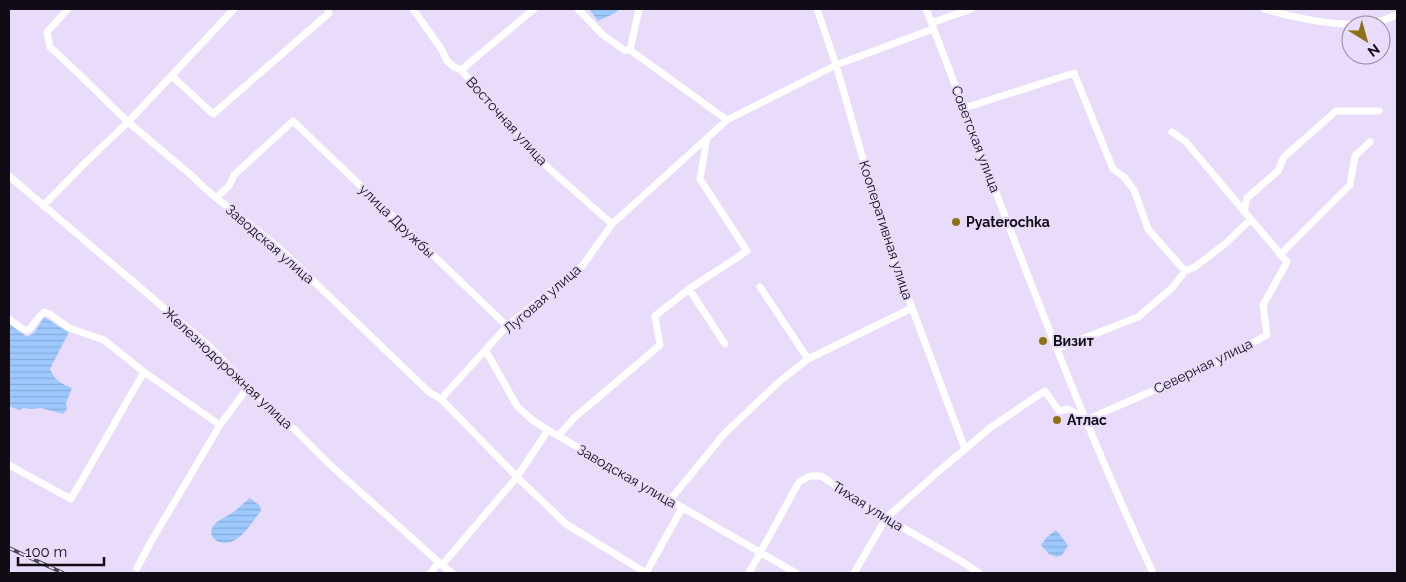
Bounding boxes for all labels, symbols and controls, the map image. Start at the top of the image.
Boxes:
north arrow [1341,15,1391,65]
text: N [1365,41,1383,60]
street label: Восточная улица [463,74,551,168]
street label: Советская улица [948,83,1004,195]
street label: Кооперативная улица [856,158,916,302]
street label: улица Дружбы [356,181,438,261]
street label: Заводская улица [223,201,317,287]
place label: Pyaterochka [966,214,1050,230]
marker: Pyaterochka [950,216,962,228]
street label: Луговая улица [500,261,584,337]
street label: Железнодорожная улица [160,304,296,432]
place label: Визит [1053,333,1094,349]
marker: Визит [1037,335,1049,347]
street label: Северная улица [1151,335,1255,397]
place label: Атлас [1067,412,1107,428]
marker: Атлас [1051,414,1063,426]
street label: Заводская улица [575,441,679,511]
street label: Тихая улица [830,478,906,534]
scale bar [18,534,104,566]
text: 100 m [25,543,67,561]

